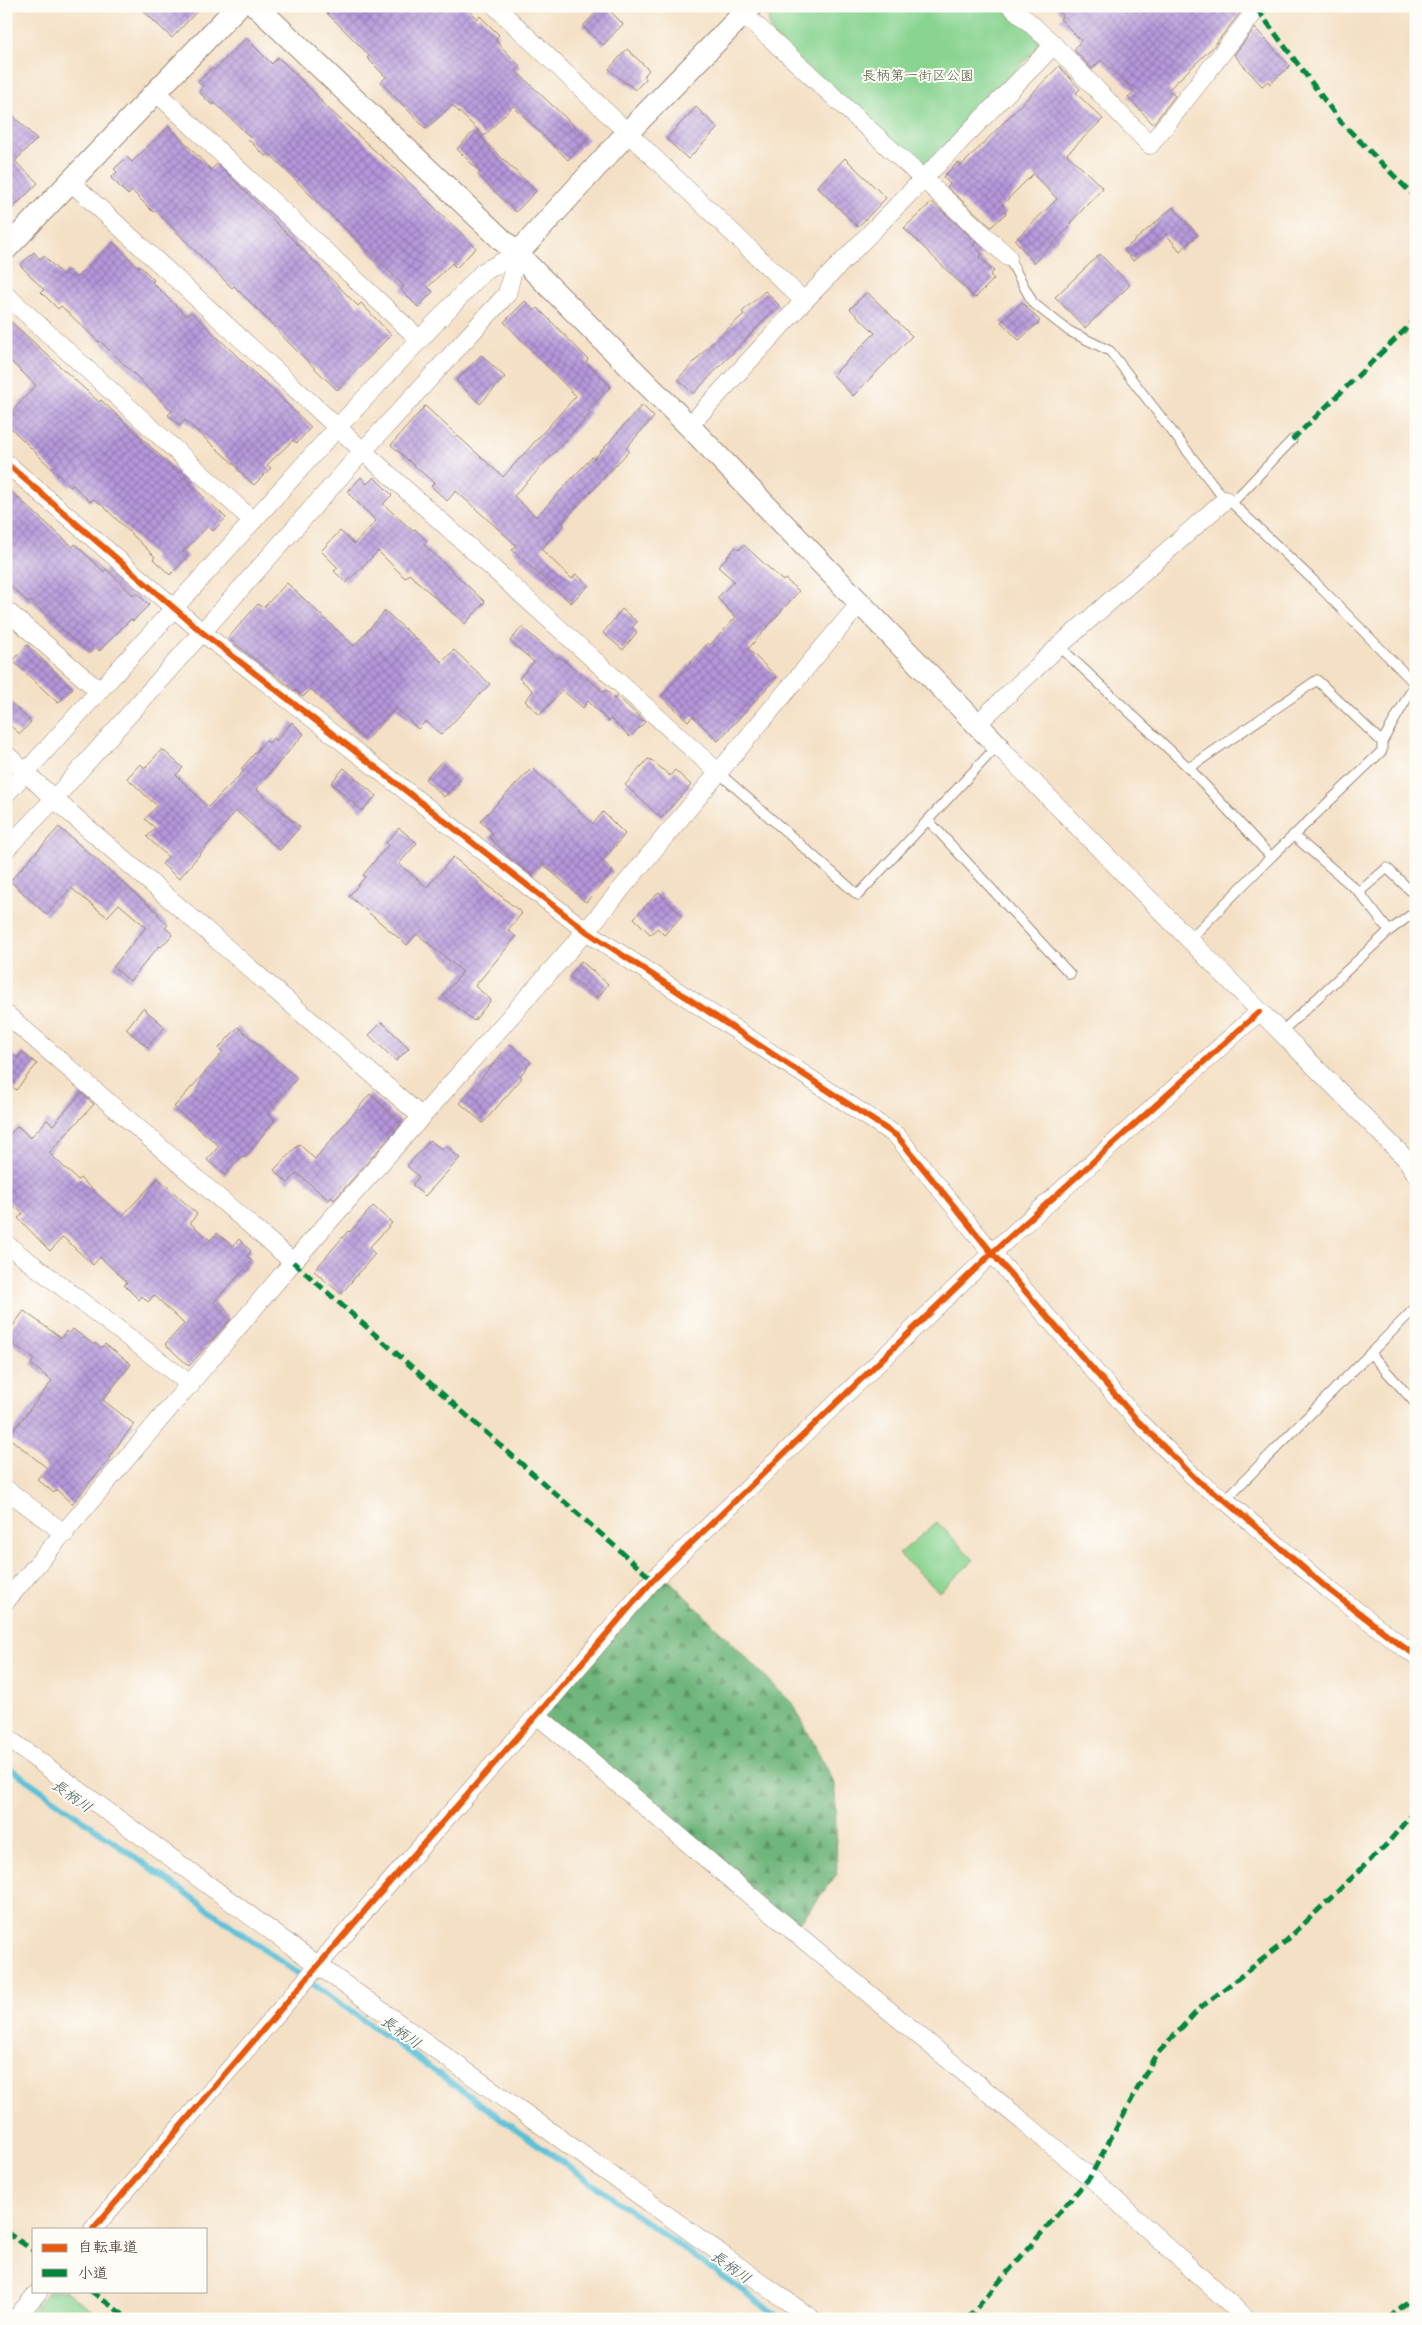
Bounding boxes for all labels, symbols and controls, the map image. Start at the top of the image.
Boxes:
park label: 長柄第一街区公園 [862,65,974,87]
water label: 長柄川 [46,1774,97,1820]
water label: 長柄川 [375,2010,426,2056]
legend [32,2228,208,2292]
text: 自転車道 [78,2236,138,2260]
water label: 長柄川 [705,2245,756,2291]
text: 小道 [78,2262,108,2286]

